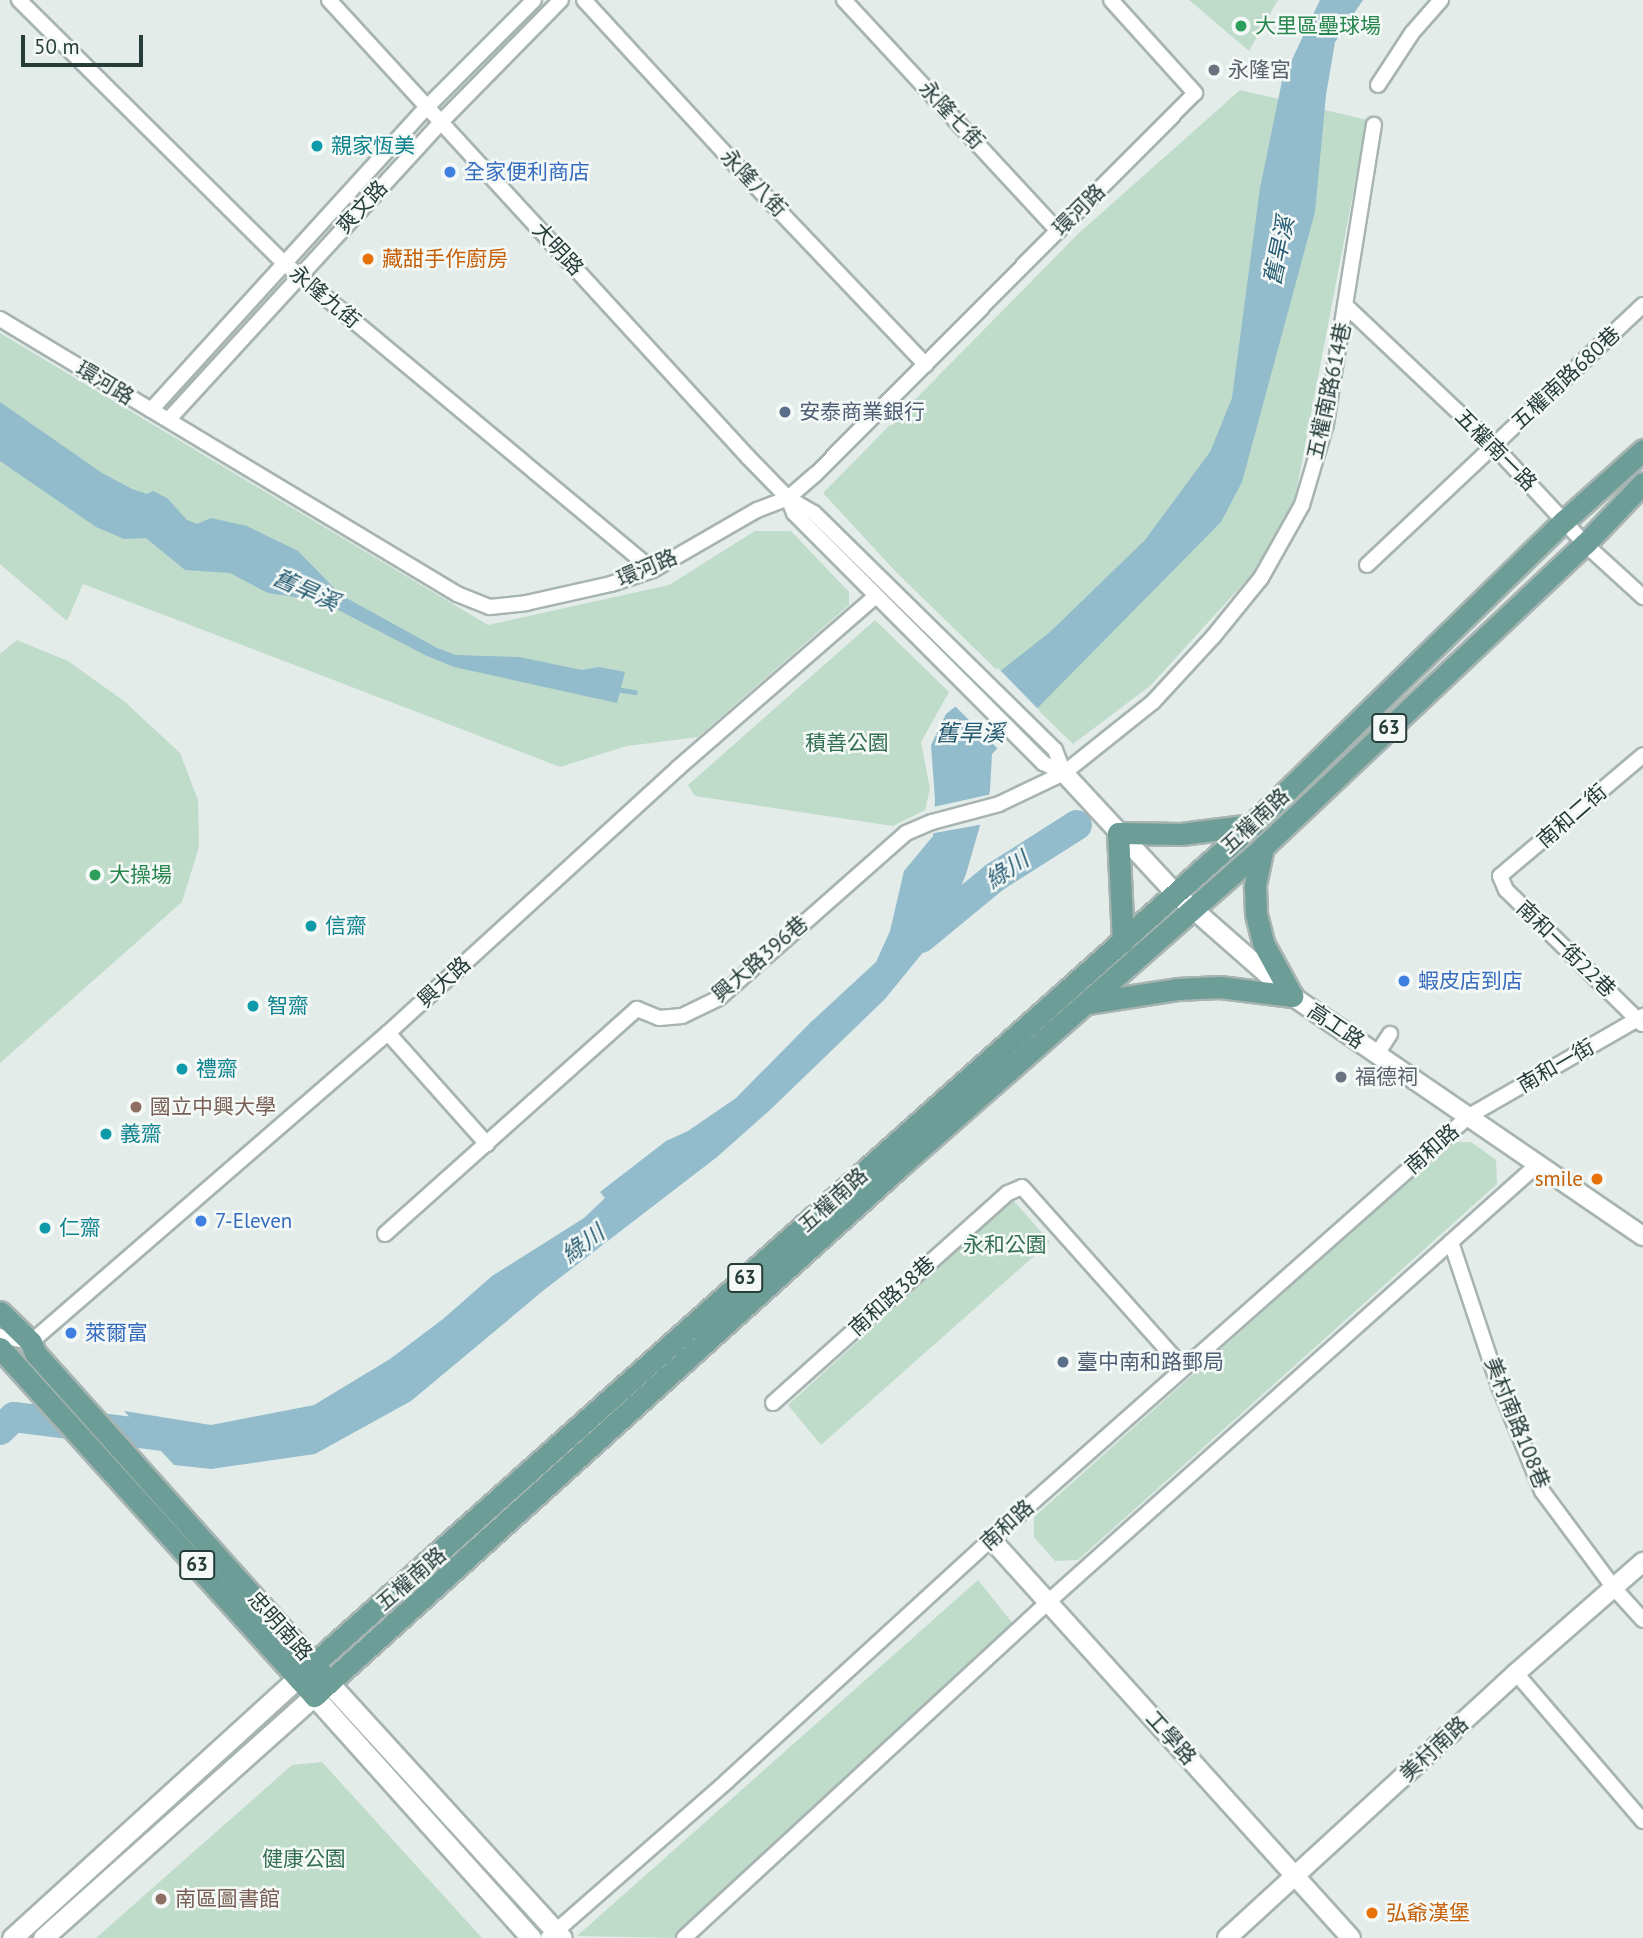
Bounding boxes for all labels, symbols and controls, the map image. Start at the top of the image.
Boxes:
place label: 大里區壘球場 [1255,13,1381,39]
marker: 大里區壘球場 [1233,18,1249,34]
scale bar [24,21,147,65]
text: 50 m [34,33,80,60]
place label: 永隆宮 [1228,57,1291,83]
marker: 永隆宮 [1206,62,1222,78]
street label: 永隆七街 [914,76,990,154]
place label: 親家恆美 [331,133,415,159]
marker: 親家恆美 [309,138,325,154]
street label: 永隆八街 [716,144,792,222]
place label: 全家便利商店 [464,159,590,185]
marker: 全家便利商店 [442,164,458,180]
street label: 爽文路 [331,175,393,239]
street label: 環河路 [1048,179,1110,241]
water label: 舊旱溪 [1258,214,1300,288]
street label: 大明路 [527,217,589,281]
place label: 藏甜手作廚房 [382,246,508,272]
marker: 藏甜手作廚房 [360,251,376,267]
street label: 永隆九街 [285,260,365,334]
street label: 五權南路614巷 [1302,320,1356,462]
street label: 五權南路680巷 [1506,321,1626,435]
street label: 環河路 [72,356,138,410]
place label: 安泰商業銀行 [799,399,925,425]
marker: 安泰商業銀行 [777,404,793,420]
street label: 五權南一路 [1450,404,1542,496]
street label: 環河路 [613,544,681,592]
water label: 舊旱溪 [269,563,343,617]
road number: 63 [1370,712,1408,744]
water label: 舊旱溪 [936,719,1004,747]
park label: 積善公園 [805,730,889,756]
street label: 南和二街 [1532,779,1612,853]
street label: 五權南路 [1216,783,1294,859]
water label: 綠川 [980,846,1034,894]
place label: 大操場 [109,862,172,888]
marker: 大操場 [87,867,103,883]
street label: 南和一街22巷 [1511,896,1621,1002]
street label: 興大路396巷 [707,911,813,1007]
place label: 信齋 [325,913,367,939]
marker: 信齋 [303,918,319,934]
street label: 興大路 [412,951,476,1013]
place label: 蝦皮店到店 [1418,968,1523,994]
marker: 蝦皮店到店 [1396,973,1412,989]
place label: 智齋 [267,993,309,1019]
marker: 智齋 [245,998,261,1014]
street label: 高工路 [1303,998,1369,1054]
street label: 南和一街 [1513,1034,1599,1098]
place label: 禮齋 [196,1056,238,1082]
marker: 禮齋 [174,1061,190,1077]
place label: 福德祠 [1355,1064,1418,1090]
marker: 福德祠 [1333,1069,1349,1085]
place label: 國立中興大學 [150,1094,276,1120]
marker: 國立中興大學 [128,1099,144,1115]
street label: 南和路 [1400,1119,1464,1179]
place label: 義齋 [120,1121,162,1147]
marker: 義齋 [98,1126,114,1142]
street label: 五權南路 [793,1163,873,1237]
place label: smile [1535,1166,1583,1192]
marker: smile [1589,1171,1605,1187]
place label: 7-Eleven [215,1208,292,1234]
marker: 7-Eleven [193,1213,209,1229]
place label: 仁齋 [59,1215,101,1241]
water label: 綠川 [556,1219,610,1269]
marker: 仁齋 [37,1220,53,1236]
park label: 永和公園 [963,1232,1047,1258]
street label: 南和路38巷 [844,1251,940,1341]
road number: 63 [726,1262,764,1294]
place label: 萊爾富 [85,1320,148,1346]
marker: 萊爾富 [63,1325,79,1341]
place label: 臺中南和路郵局 [1077,1349,1224,1375]
marker: 臺中南和路郵局 [1055,1354,1071,1370]
street label: 美村南路108巷 [1479,1354,1555,1492]
street label: 南和路 [975,1495,1039,1555]
street label: 五權南路 [371,1542,451,1616]
road number: 63 [178,1550,216,1581]
street label: 忠明南路 [243,1586,317,1666]
street label: 工學路 [1141,1706,1201,1770]
street label: 美村南路 [1395,1711,1473,1787]
park label: 健康公園 [262,1846,346,1872]
place label: 南區圖書館 [175,1886,280,1912]
marker: 南區圖書館 [153,1891,169,1907]
place label: 弘爺漢堡 [1386,1900,1470,1926]
marker: 弘爺漢堡 [1364,1905,1380,1921]

